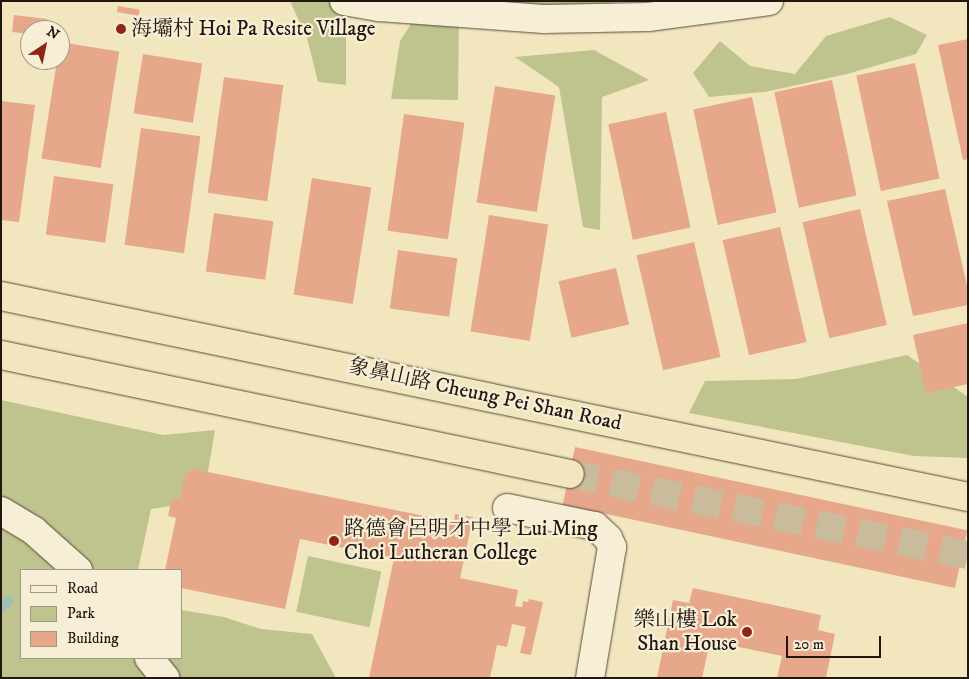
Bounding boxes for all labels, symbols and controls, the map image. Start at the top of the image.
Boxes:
place label: 海壩村 Hoi Pa Resite Village [131,16,375,42]
north arrow [20,20,70,70]
text: N [43,23,63,44]
marker: 海壩村 Hoi Pa Resite Village [115,23,127,35]
street label: 象鼻山路 Cheung Pei Shan Road [346,354,624,436]
place label: 路德會呂明才中學 Lui Ming Choi Lutheran College [344,516,597,566]
marker: 路德會呂明才中學 Lui Ming Choi Lutheran College [328,535,340,547]
legend [20,569,182,659]
text: Road [67,579,98,598]
text: Park [67,604,95,623]
place label: 樂山樓 Lok Shan House [634,607,737,657]
marker: 樂山樓 Lok Shan House [741,626,753,638]
scale bar [789,626,884,658]
text: Building [67,629,119,648]
text: 20 m [794,635,824,654]

